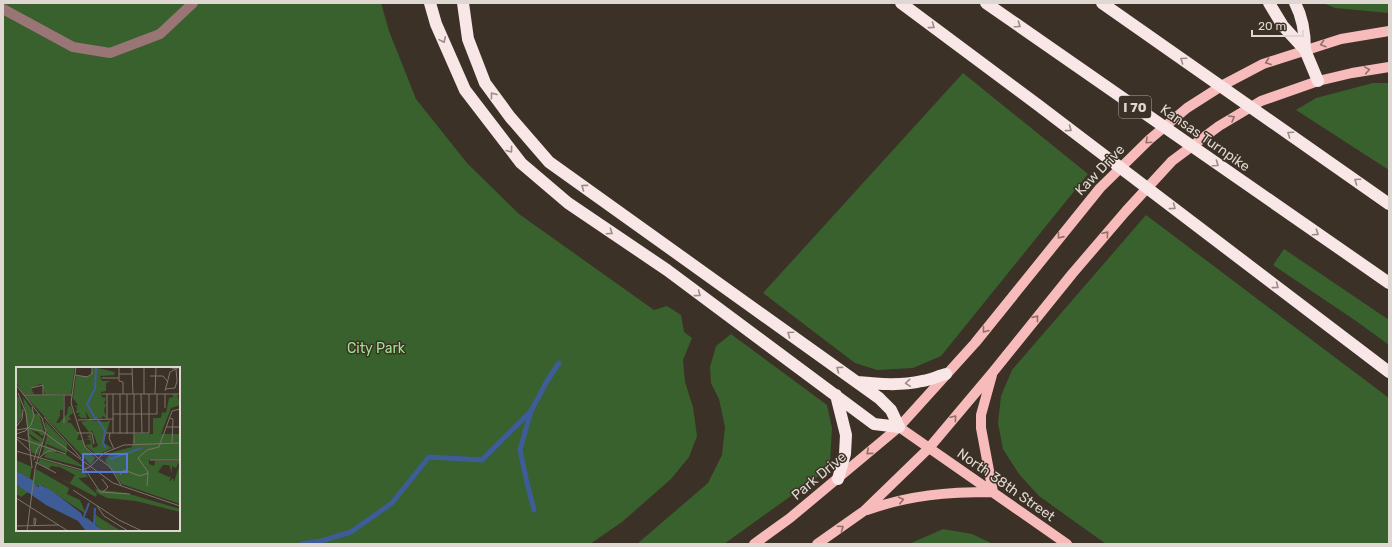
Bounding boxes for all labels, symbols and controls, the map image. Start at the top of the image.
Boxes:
scale bar [1252,12,1303,38]
text: 20 m [1258,19,1286,33]
one-way arrow [1013,20,1020,27]
one-way arrow [928,21,935,29]
one-way arrow [438,35,446,43]
one-way arrow [1320,39,1327,48]
one-way arrow [1180,57,1187,65]
one-way arrow [1265,58,1272,66]
one-way arrow [1364,66,1370,75]
one-way arrow [491,92,498,99]
road number: I 70 [1119,96,1151,118]
street label: Kansas Turnpike [1157,101,1253,175]
one-way arrow [1228,116,1235,123]
one-way arrow [1065,124,1072,131]
one-way arrow [1287,131,1294,139]
one-way arrow [1145,136,1153,143]
street label: Kaw Drive [1072,141,1128,199]
one-way arrow [506,145,513,152]
one-way arrow [1212,159,1219,166]
one-way arrow [1355,179,1362,186]
one-way arrow [581,185,588,192]
one-way arrow [1168,203,1175,210]
one-way arrow [606,227,613,234]
one-way arrow [1312,228,1319,235]
one-way arrow [1058,231,1065,238]
one-way arrow [1102,232,1109,239]
one-way arrow [1271,281,1278,288]
one-way arrow [694,289,701,296]
one-way arrow [1032,316,1039,323]
one-way arrow [982,325,989,332]
one-way arrow [787,331,794,339]
park label: City Park [347,340,406,357]
inset map [16,367,180,531]
one-way arrow [837,367,844,374]
one-way arrow [905,378,911,387]
one-way arrow [949,416,956,423]
street label: North 38th Street [954,445,1059,525]
one-way arrow [867,447,874,454]
street label: Park Drive [788,448,850,504]
one-way arrow [898,497,904,505]
one-way arrow [836,526,843,533]

